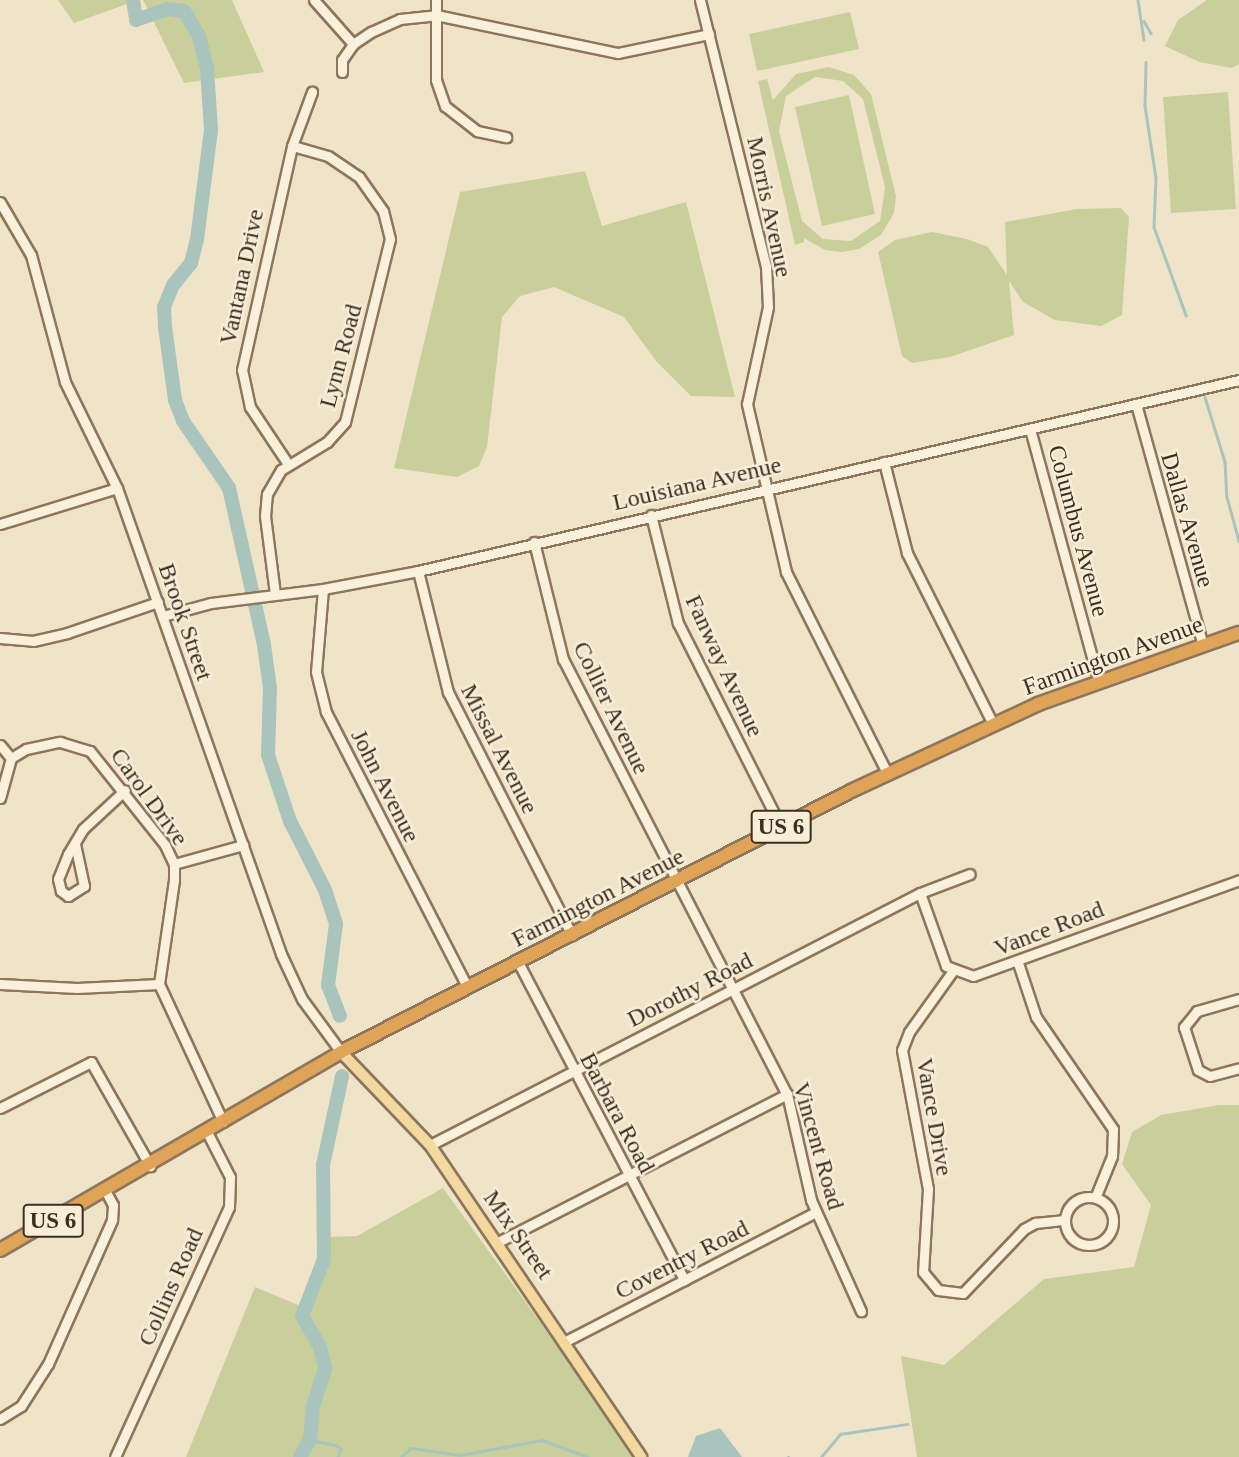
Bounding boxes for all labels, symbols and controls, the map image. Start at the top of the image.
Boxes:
street label: Morris Avenue [740,133,798,281]
street label: Vantana Drive [214,207,270,347]
street label: Lynn Road [313,301,369,411]
street label: Columbus Avenue [1041,442,1115,620]
street label: Dallas Avenue [1154,449,1220,591]
street label: Louisiana Avenue [609,450,785,518]
street label: Brook Street [152,560,218,684]
street label: Fanway Avenue [678,590,770,742]
street label: Farmington Avenue [1018,610,1208,702]
street label: Collier Avenue [566,636,656,780]
street label: Missal Avenue [454,679,544,819]
street label: John Avenue [344,724,426,848]
street label: Carol Drive [104,742,194,852]
road number: US 6 [750,807,812,846]
street label: Farmington Avenue [506,842,690,954]
street label: Vance Road [990,895,1108,963]
street label: Dorothy Road [623,946,757,1034]
street label: Barbara Road [573,1048,661,1178]
street label: Vance Drive [909,1056,959,1178]
street label: Vincent Road [786,1079,850,1213]
street label: Mix Street [477,1185,559,1285]
road number: US 6 [22,1202,84,1240]
street label: Coventry Road [610,1214,754,1306]
street label: Collins Road [132,1224,210,1350]

